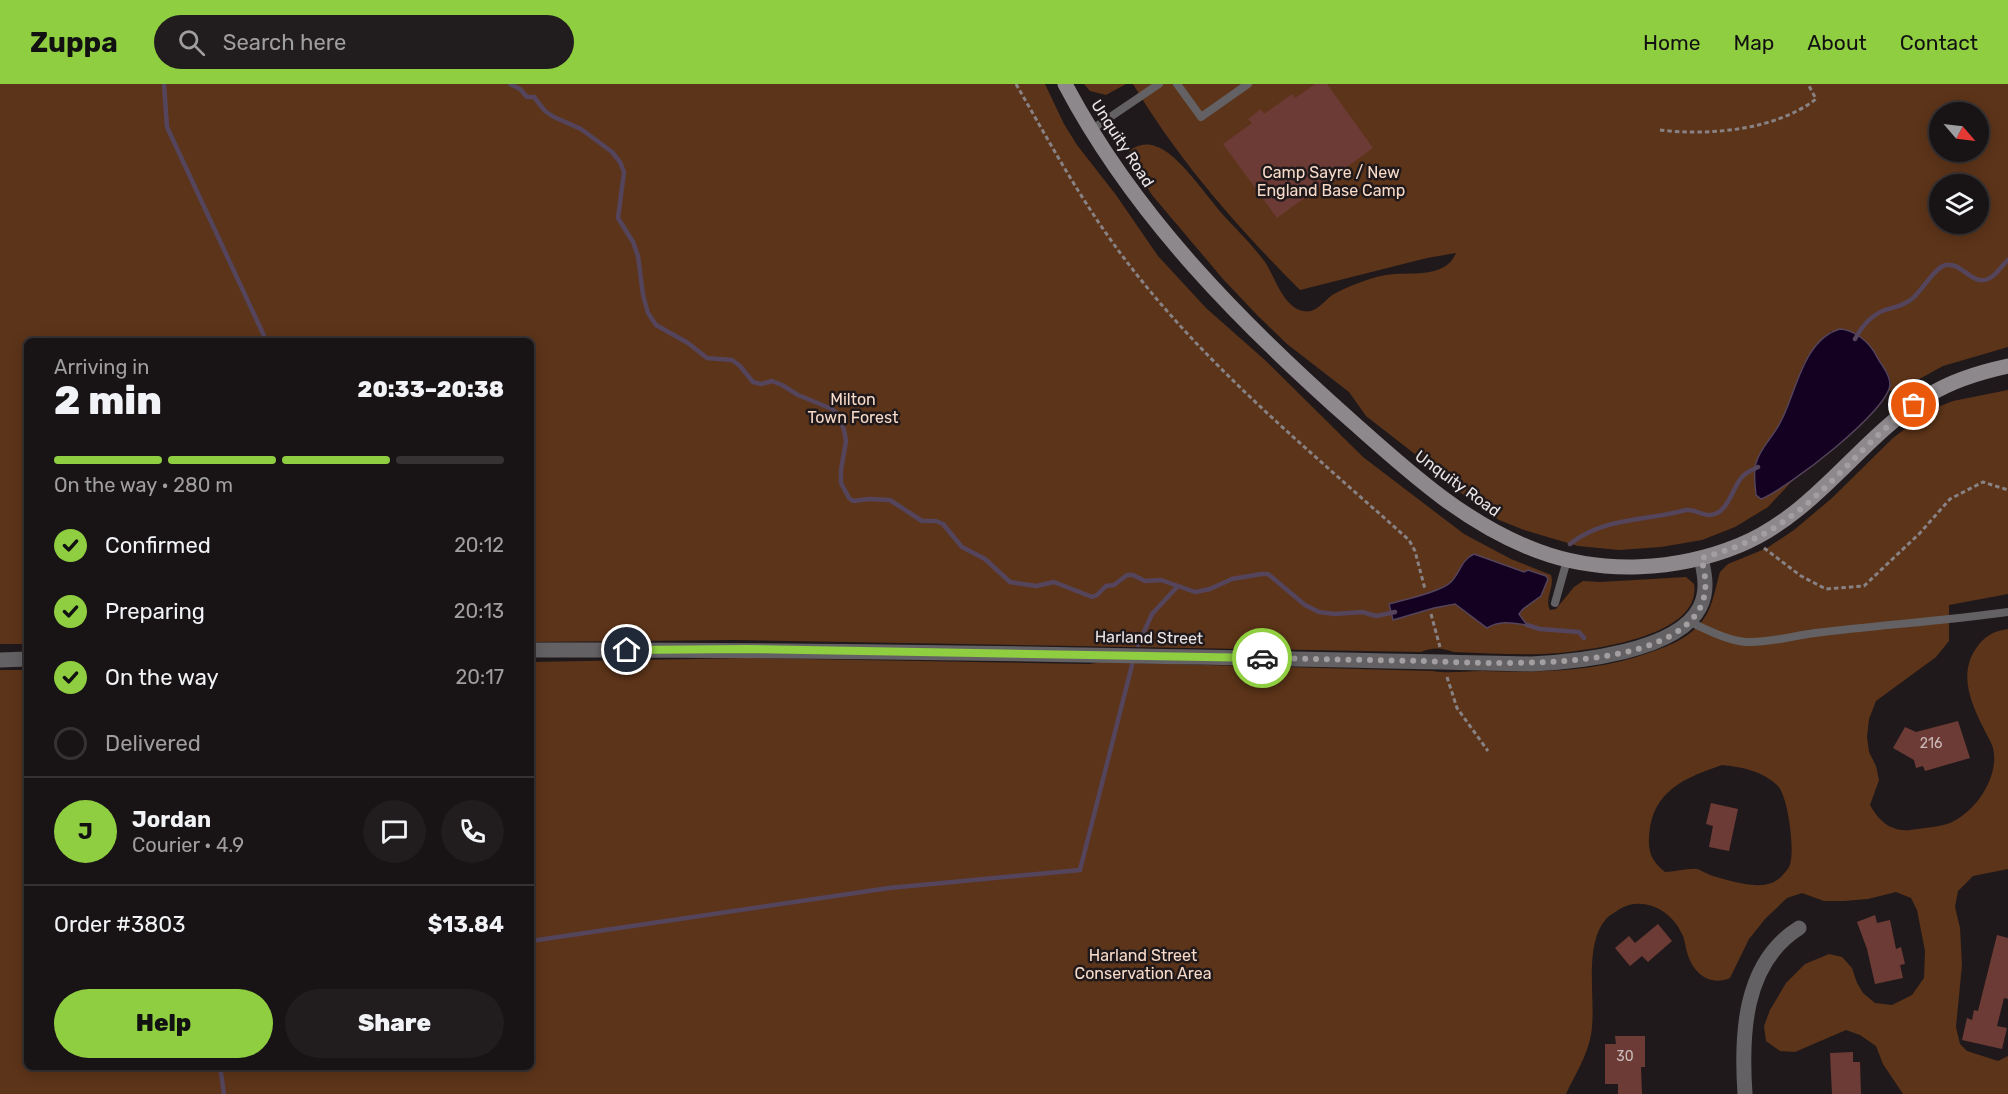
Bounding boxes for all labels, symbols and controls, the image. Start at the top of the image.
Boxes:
search box [154,15,574,69]
text: Zuppa [30,26,118,59]
icon: search [175,26,208,59]
text: Search here [223,29,346,56]
text: Home [1643,30,1700,55]
text: Map [1733,30,1774,55]
text: About [1807,30,1867,55]
text: Contact [1900,30,1978,55]
street label: Unquity Road [1087,96,1158,191]
north arrow [1929,102,1989,162]
map controls [1929,102,1989,234]
park label: Camp Sayre / New England Base Camp [1257,163,1405,200]
button: layers [1929,174,1989,234]
text: Arriving in [54,355,149,379]
text: 20:33–20:38 [358,376,504,403]
text: 2 min [54,378,162,424]
pin [1888,379,1939,430]
icon: bag [1897,388,1930,421]
park label: Milton Town Forest [808,390,898,427]
street label: Unquity Road [1411,446,1504,521]
text: On the way · 280 m [54,473,233,497]
icon: check [54,529,87,562]
text: Confirmed [105,532,211,559]
text: 20:12 [454,533,504,557]
icon: check [54,595,87,628]
text: Preparing [105,598,205,625]
text: 20:13 [454,599,504,623]
pin [601,624,652,675]
street label: Harland Street [1095,627,1203,648]
courier [1232,628,1292,688]
icon: home [610,633,643,666]
icon: car [1246,642,1279,675]
icon: check [54,661,87,694]
text: On the way [105,664,219,691]
text: 20:17 [456,665,504,689]
text: Delivered [105,730,201,757]
house number: 216 [1920,735,1942,752]
button: chat [363,800,426,863]
button: phone [441,800,504,863]
text: Jordan [132,806,211,833]
text: J [78,818,93,845]
text: Courier · 4.9 [132,833,244,857]
text: Order #3803 [54,911,185,938]
text: $13.84 [428,911,504,938]
park label: Harland Street Conservation Area [1075,946,1211,983]
button: Help [54,989,273,1058]
button: Share [285,989,504,1058]
house number: 30 [1616,1048,1634,1065]

